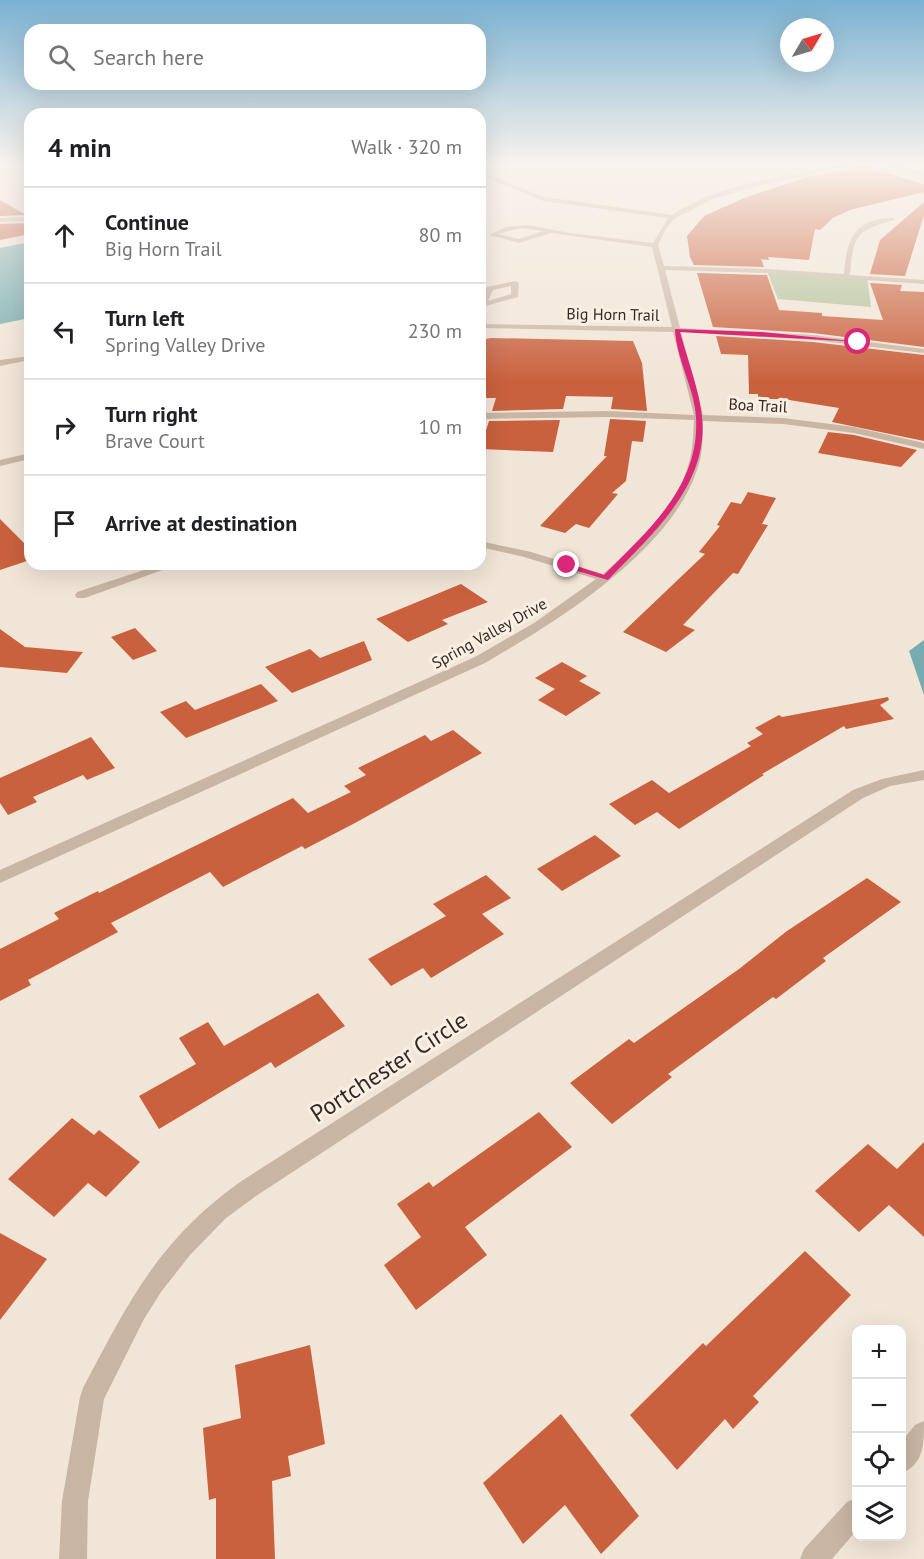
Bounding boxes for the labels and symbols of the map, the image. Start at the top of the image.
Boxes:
north arrow [780,18,834,72]
street label: Big Horn Trail [566,303,660,325]
route start [844,328,870,354]
street label: Boa Trail [728,393,788,417]
route end [553,551,579,577]
street label: Spring Valley Drive [428,593,550,673]
street label: Portchester Circle [304,1004,473,1129]

